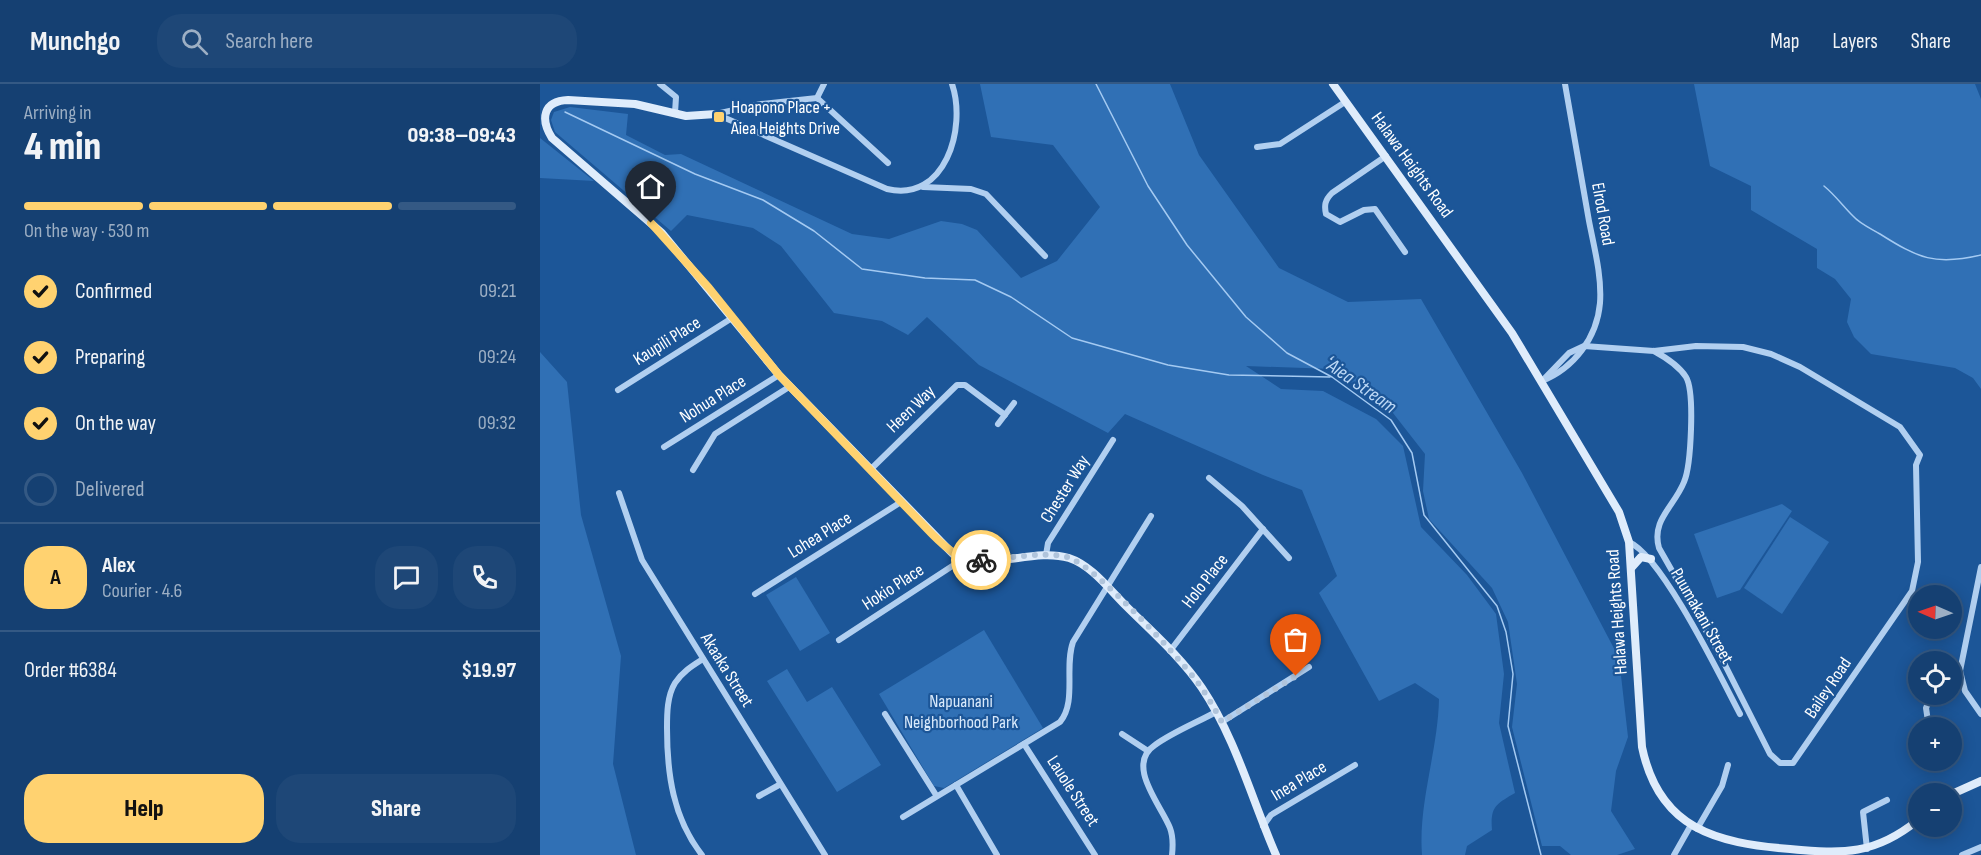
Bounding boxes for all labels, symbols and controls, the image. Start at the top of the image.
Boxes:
search box [157,14,577,68]
text: Munchgo [30,25,121,58]
icon: search [178,25,211,58]
text: Search here [226,28,313,55]
text: Map [1770,29,1799,54]
text: Layers [1832,29,1878,54]
text: Share [1911,29,1951,54]
place label: Hoapono Place + Aiea Heights Drive [730,97,840,139]
text: Arriving in [24,101,92,125]
street label: Halawa Heights Road [1367,108,1457,222]
marker: Hoapono Place + Aiea Heights Drive [712,110,726,124]
text: 09:38–09:43 [408,122,516,149]
text: 4 min [24,124,101,171]
pin [625,161,676,223]
icon: home [634,170,667,203]
street label: Elrod Road [1587,181,1619,247]
text: On the way · 530 m [24,219,149,243]
icon: check [24,275,57,308]
text: Confirmed [75,278,152,305]
text: 09:21 [479,279,516,303]
street label: Kaupili Place [629,312,705,370]
icon: check [24,341,57,374]
text: Preparing [75,344,145,371]
text: 09:24 [478,345,516,369]
water label: ʻAiea Stream [1319,351,1401,419]
street label: Nohua Place [676,371,750,427]
street label: Heen Way [882,381,940,437]
icon: check [24,407,57,440]
text: On the way [75,410,156,437]
text: 09:32 [478,411,516,435]
street label: Chester Way [1036,451,1094,527]
text: Delivered [75,476,144,503]
street label: Lohea Place [784,507,856,563]
courier [951,530,1011,590]
icon: bike [965,544,998,577]
button: chat [375,546,438,609]
button: phone [453,546,516,609]
street label: Halawa Heights Road [1602,549,1632,675]
street label: Holo Place [1177,550,1233,612]
text: Alex [102,552,135,579]
street label: Hokio Place [858,559,928,615]
text: A [50,564,61,591]
street label: Puumakani Street [1666,564,1738,668]
text: Courier · 4.6 [102,579,182,603]
north arrow [1908,585,1962,639]
map controls [1908,585,1962,837]
pin [1270,614,1321,676]
icon: bag [1279,623,1312,656]
street label: Akaaka Street [695,628,758,711]
button: locate [1908,651,1962,705]
street label: Bailey Road [1800,654,1856,722]
text: Order #6384 [24,657,117,684]
text: $19.97 [461,657,516,684]
park label: Napuanani Neighborhood Park [904,691,1018,733]
button: + [1908,717,1962,771]
street label: Lauole Street [1042,752,1104,831]
street label: Inea Place [1268,756,1330,806]
button: Help [24,774,264,843]
button: Share [276,774,516,843]
button: − [1908,783,1962,837]

